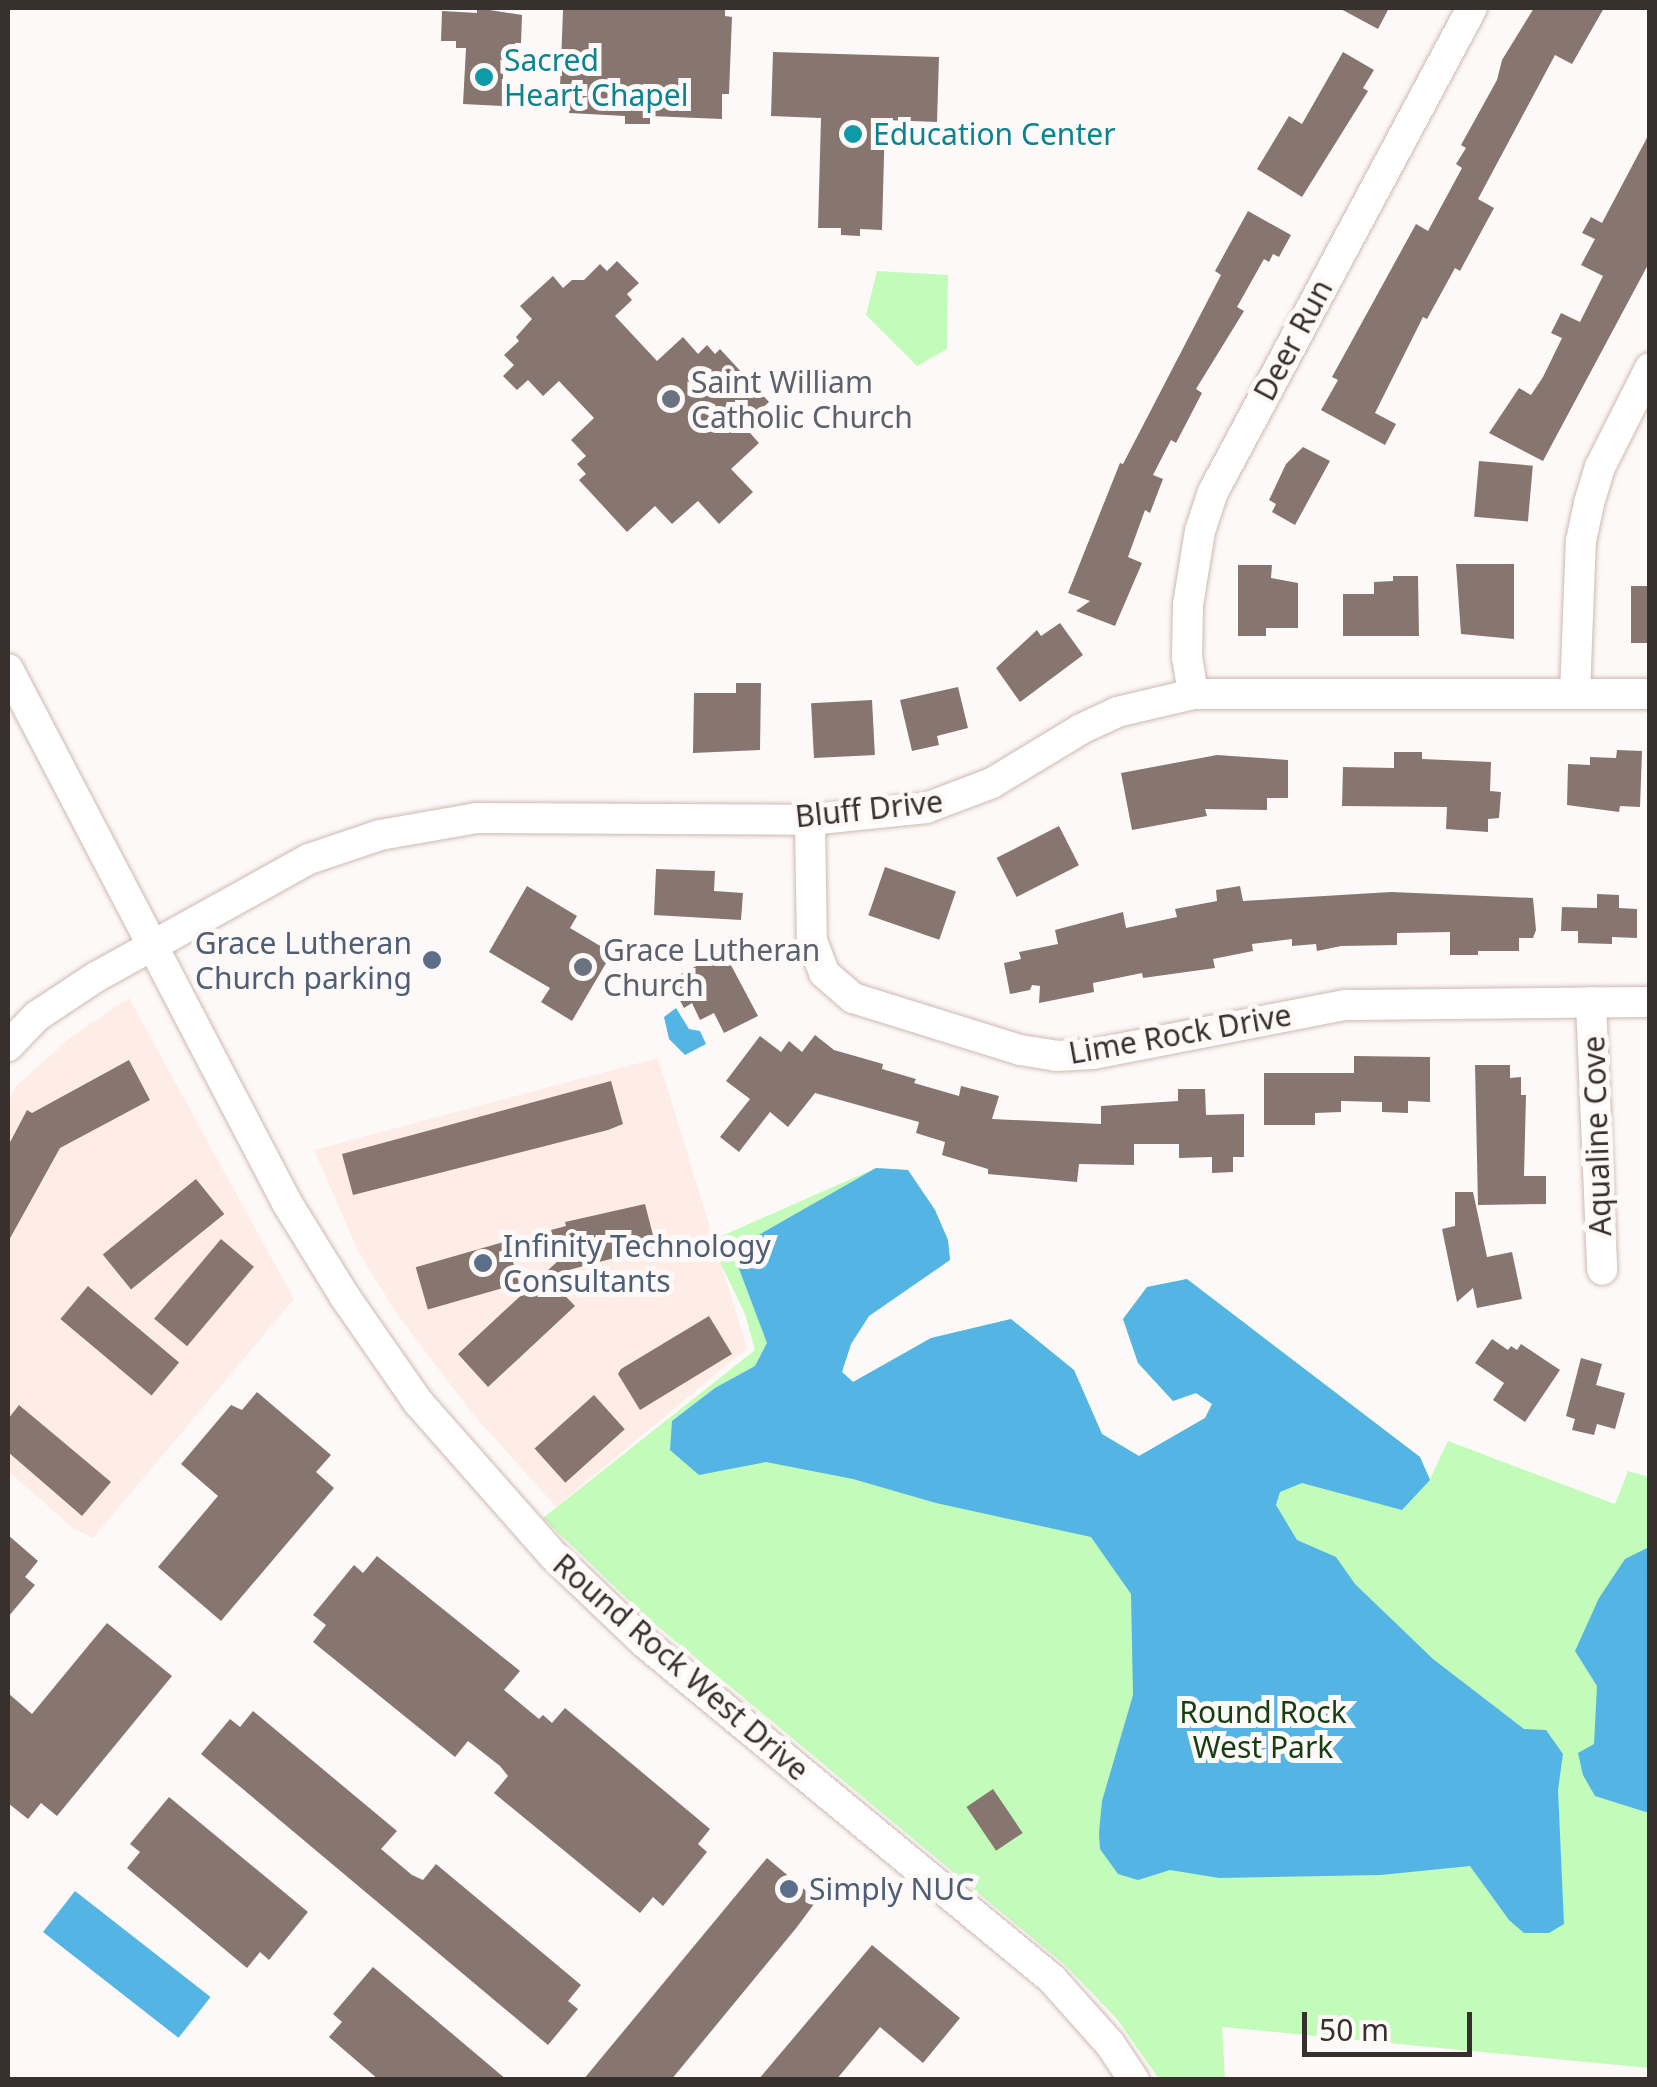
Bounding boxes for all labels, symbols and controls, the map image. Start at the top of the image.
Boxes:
place label: Sacred Heart Chapel [504,42,688,112]
marker: Sacred Heart Chapel [473,66,495,88]
place label: Education Center [873,116,1116,152]
marker: Education Center [842,123,864,145]
street label: Deer Run [1246,273,1340,407]
place label: Saint William Catholic Church [691,364,913,434]
marker: Saint William Catholic Church [660,388,682,410]
street label: Bluff Drive [793,783,945,835]
place label: Grace Lutheran Church parking [195,925,412,996]
place label: Grace Lutheran Church [603,932,820,1002]
marker: Grace Lutheran Church parking [421,949,443,971]
marker: Grace Lutheran Church [572,956,594,978]
street label: Lime Rock Drive [1066,997,1294,1071]
street label: Aqualine Cove [1576,1035,1618,1237]
place label: Infinity Technology Consultants [503,1228,771,1298]
marker: Infinity Technology Consultants [472,1252,494,1274]
street label: Round Rock West Drive [546,1546,816,1788]
park label: Round Rock West Park [1179,1694,1347,1764]
place label: Simply NUC [809,1871,974,1907]
marker: Simply NUC [778,1878,800,1900]
scale bar [1307,1992,1477,2054]
text: 50 m [1319,2009,1389,2050]

